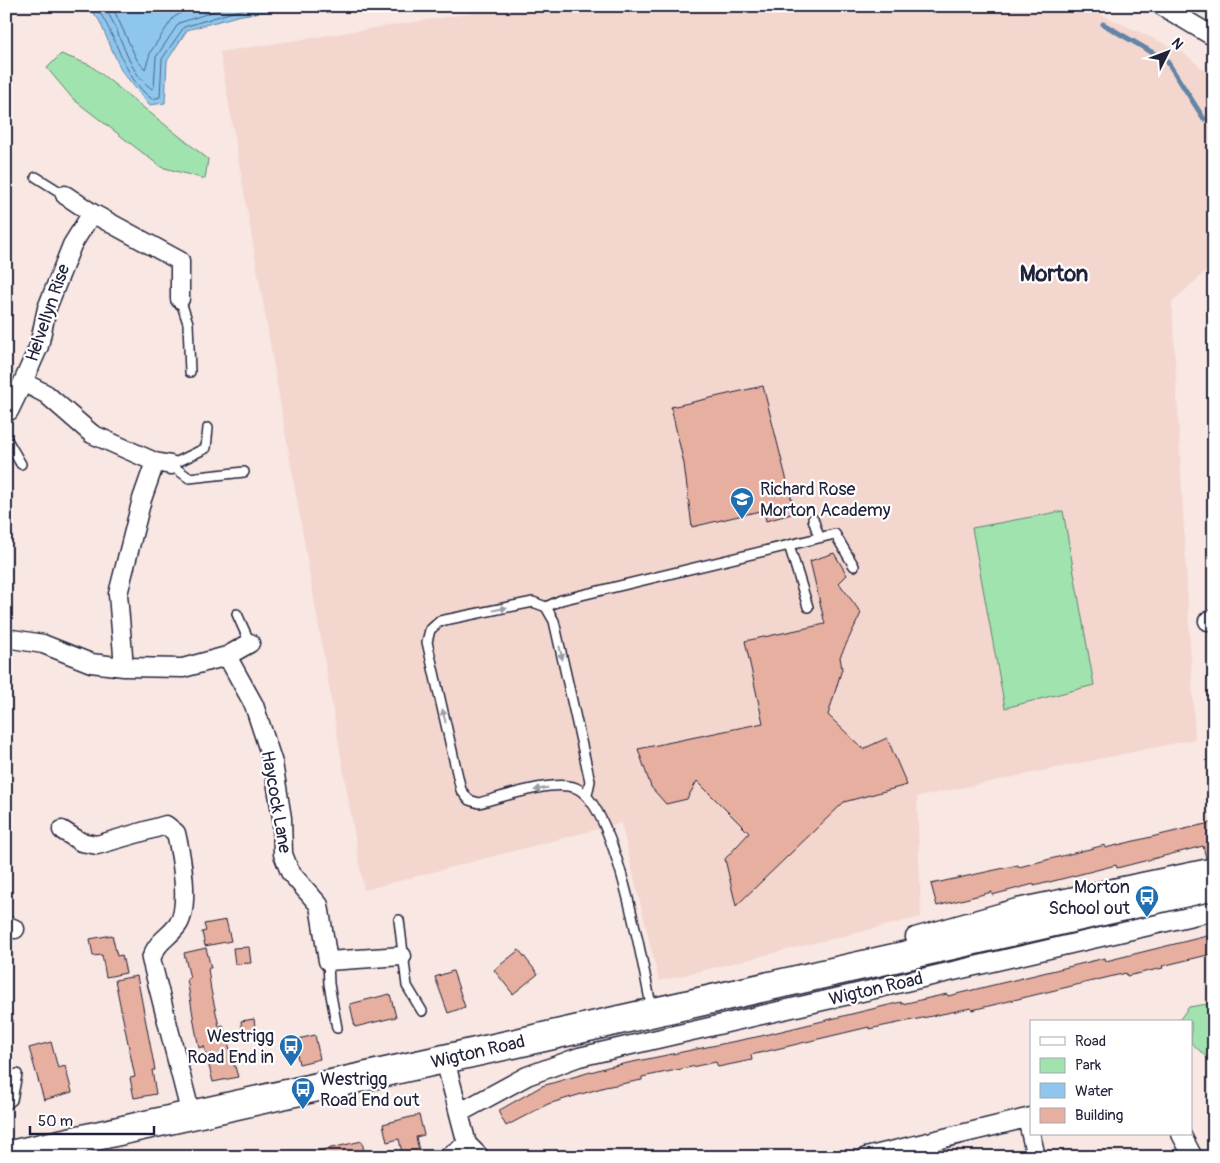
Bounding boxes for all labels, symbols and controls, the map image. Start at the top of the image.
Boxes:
north arrow [1142,28,1192,78]
text: N [1168,34,1187,53]
district label: Morton [1020,260,1088,288]
street label: Helvellyn Rise [21,261,75,365]
place label: Richard Rose Morton Academy [760,478,891,522]
school or university icon: Richard Rose Morton Academy [729,486,755,520]
one-way arrow [492,605,507,613]
one-way arrow [557,645,565,660]
one-way arrow [440,709,448,724]
street label: Haycock Lane [256,749,296,855]
one-way arrow [533,785,549,793]
place label: Morton School out [1048,876,1131,920]
bus stop icon: Morton School out [1134,884,1160,918]
street label: Wigton Road [827,967,925,1011]
legend [1030,1020,1192,1136]
place label: Westrigg Road End in [187,1025,274,1069]
street label: Wigton Road [429,1030,527,1074]
text: Road [1075,1032,1106,1051]
bus stop icon: Westrigg Road End in [278,1033,304,1067]
text: Park [1075,1056,1102,1075]
place label: Westrigg Road End out [320,1068,420,1112]
bus stop icon: Westrigg Road End out [290,1076,316,1110]
text: Water [1075,1082,1114,1101]
scale bar [30,1103,154,1135]
text: Building [1075,1106,1123,1125]
text: 50 m [38,1112,73,1131]

